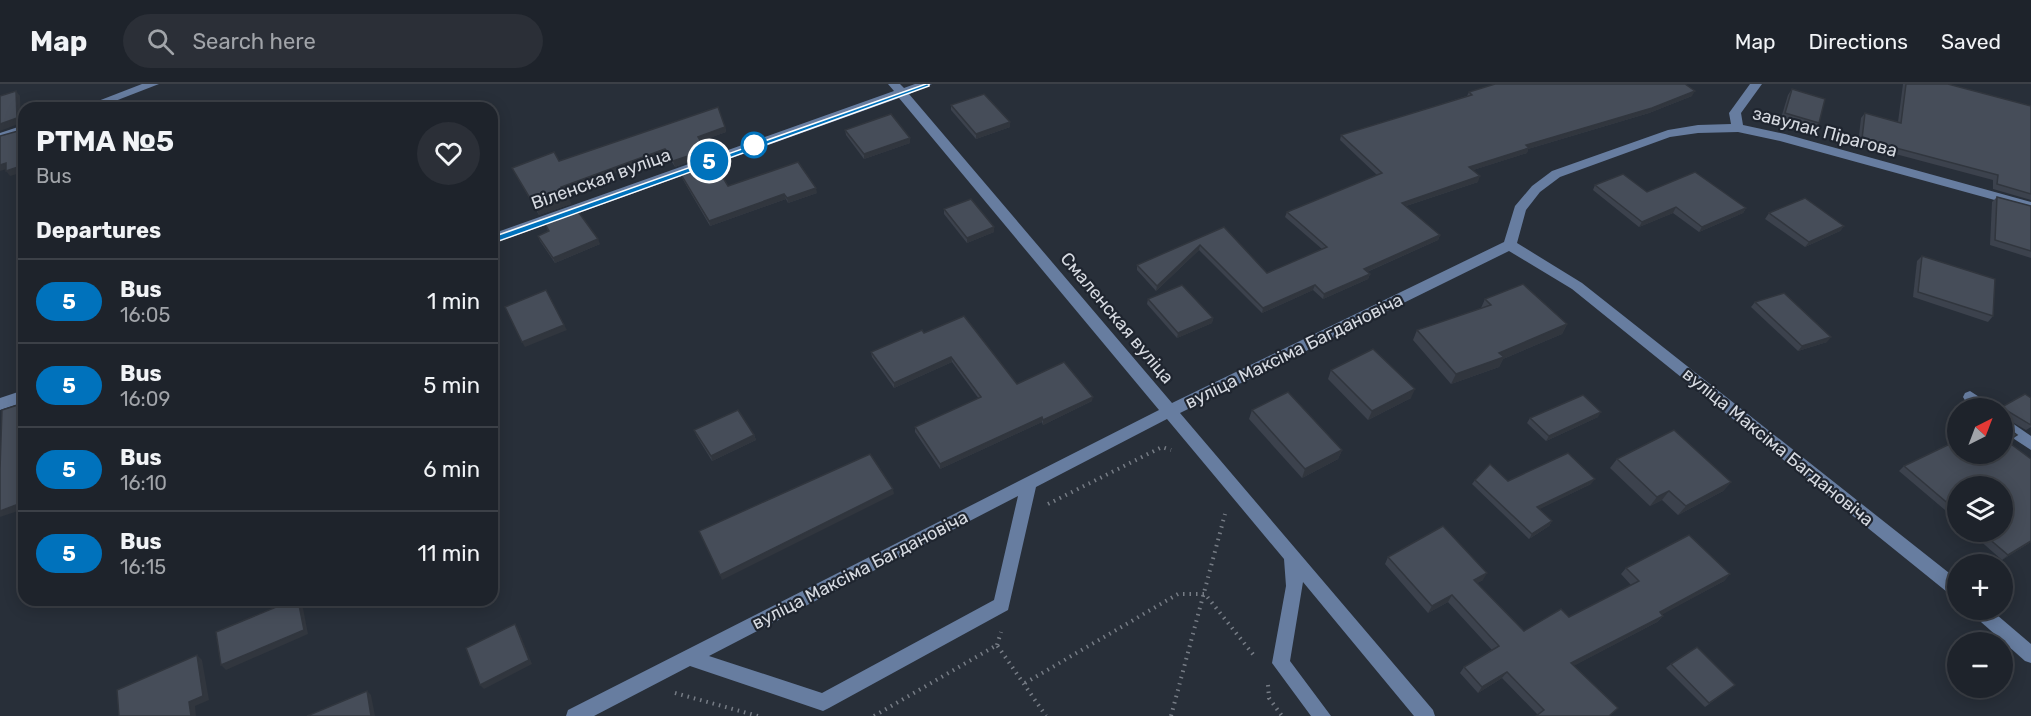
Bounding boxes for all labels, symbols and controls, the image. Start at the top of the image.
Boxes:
search box [123,14,543,68]
text: Map [30,25,87,58]
icon: search [144,25,177,58]
text: Search here [192,28,316,55]
text: Map [1735,29,1776,54]
text: Directions [1809,29,1908,54]
text: Saved [1941,29,2001,54]
street label: завулак Пірагова [1750,102,1900,162]
button: heart [417,122,480,185]
text: РТМА №5 [36,125,174,158]
unlabelled marker [741,132,767,158]
line badge: 5 [690,142,728,181]
street label: Віленская вуліца [528,144,674,214]
text: 5 [702,149,716,174]
text: Bus [36,164,72,188]
text: Departures [36,217,161,244]
street label: Смаленская вуліца [1056,248,1178,388]
text: Bus [120,276,162,303]
text: 1 min [427,288,480,315]
text: 5 [62,289,76,314]
street label: вуліца Максіма Багдановіча [1182,289,1406,413]
text: 16:05 [120,303,170,327]
text: Bus [120,360,162,387]
street label: вуліца Максіма Багдановіча [1678,363,1878,531]
text: 5 min [423,372,480,399]
text: 5 [62,373,76,398]
text: 16:09 [120,387,170,411]
north arrow [1947,398,2013,464]
map controls [1947,398,2013,698]
text: Bus [120,444,162,471]
text: 6 min [423,456,480,483]
text: 5 [62,457,76,482]
text: 16:10 [120,471,167,495]
button: layers [1947,476,2013,542]
street label: вуліца Максіма Багдановіча [748,506,972,634]
text: Bus [120,528,162,555]
text: 11 min [418,540,480,567]
text: 5 [62,541,76,566]
button: + [1947,554,2013,620]
text: 16:15 [120,555,166,579]
button: − [1947,632,2013,698]

